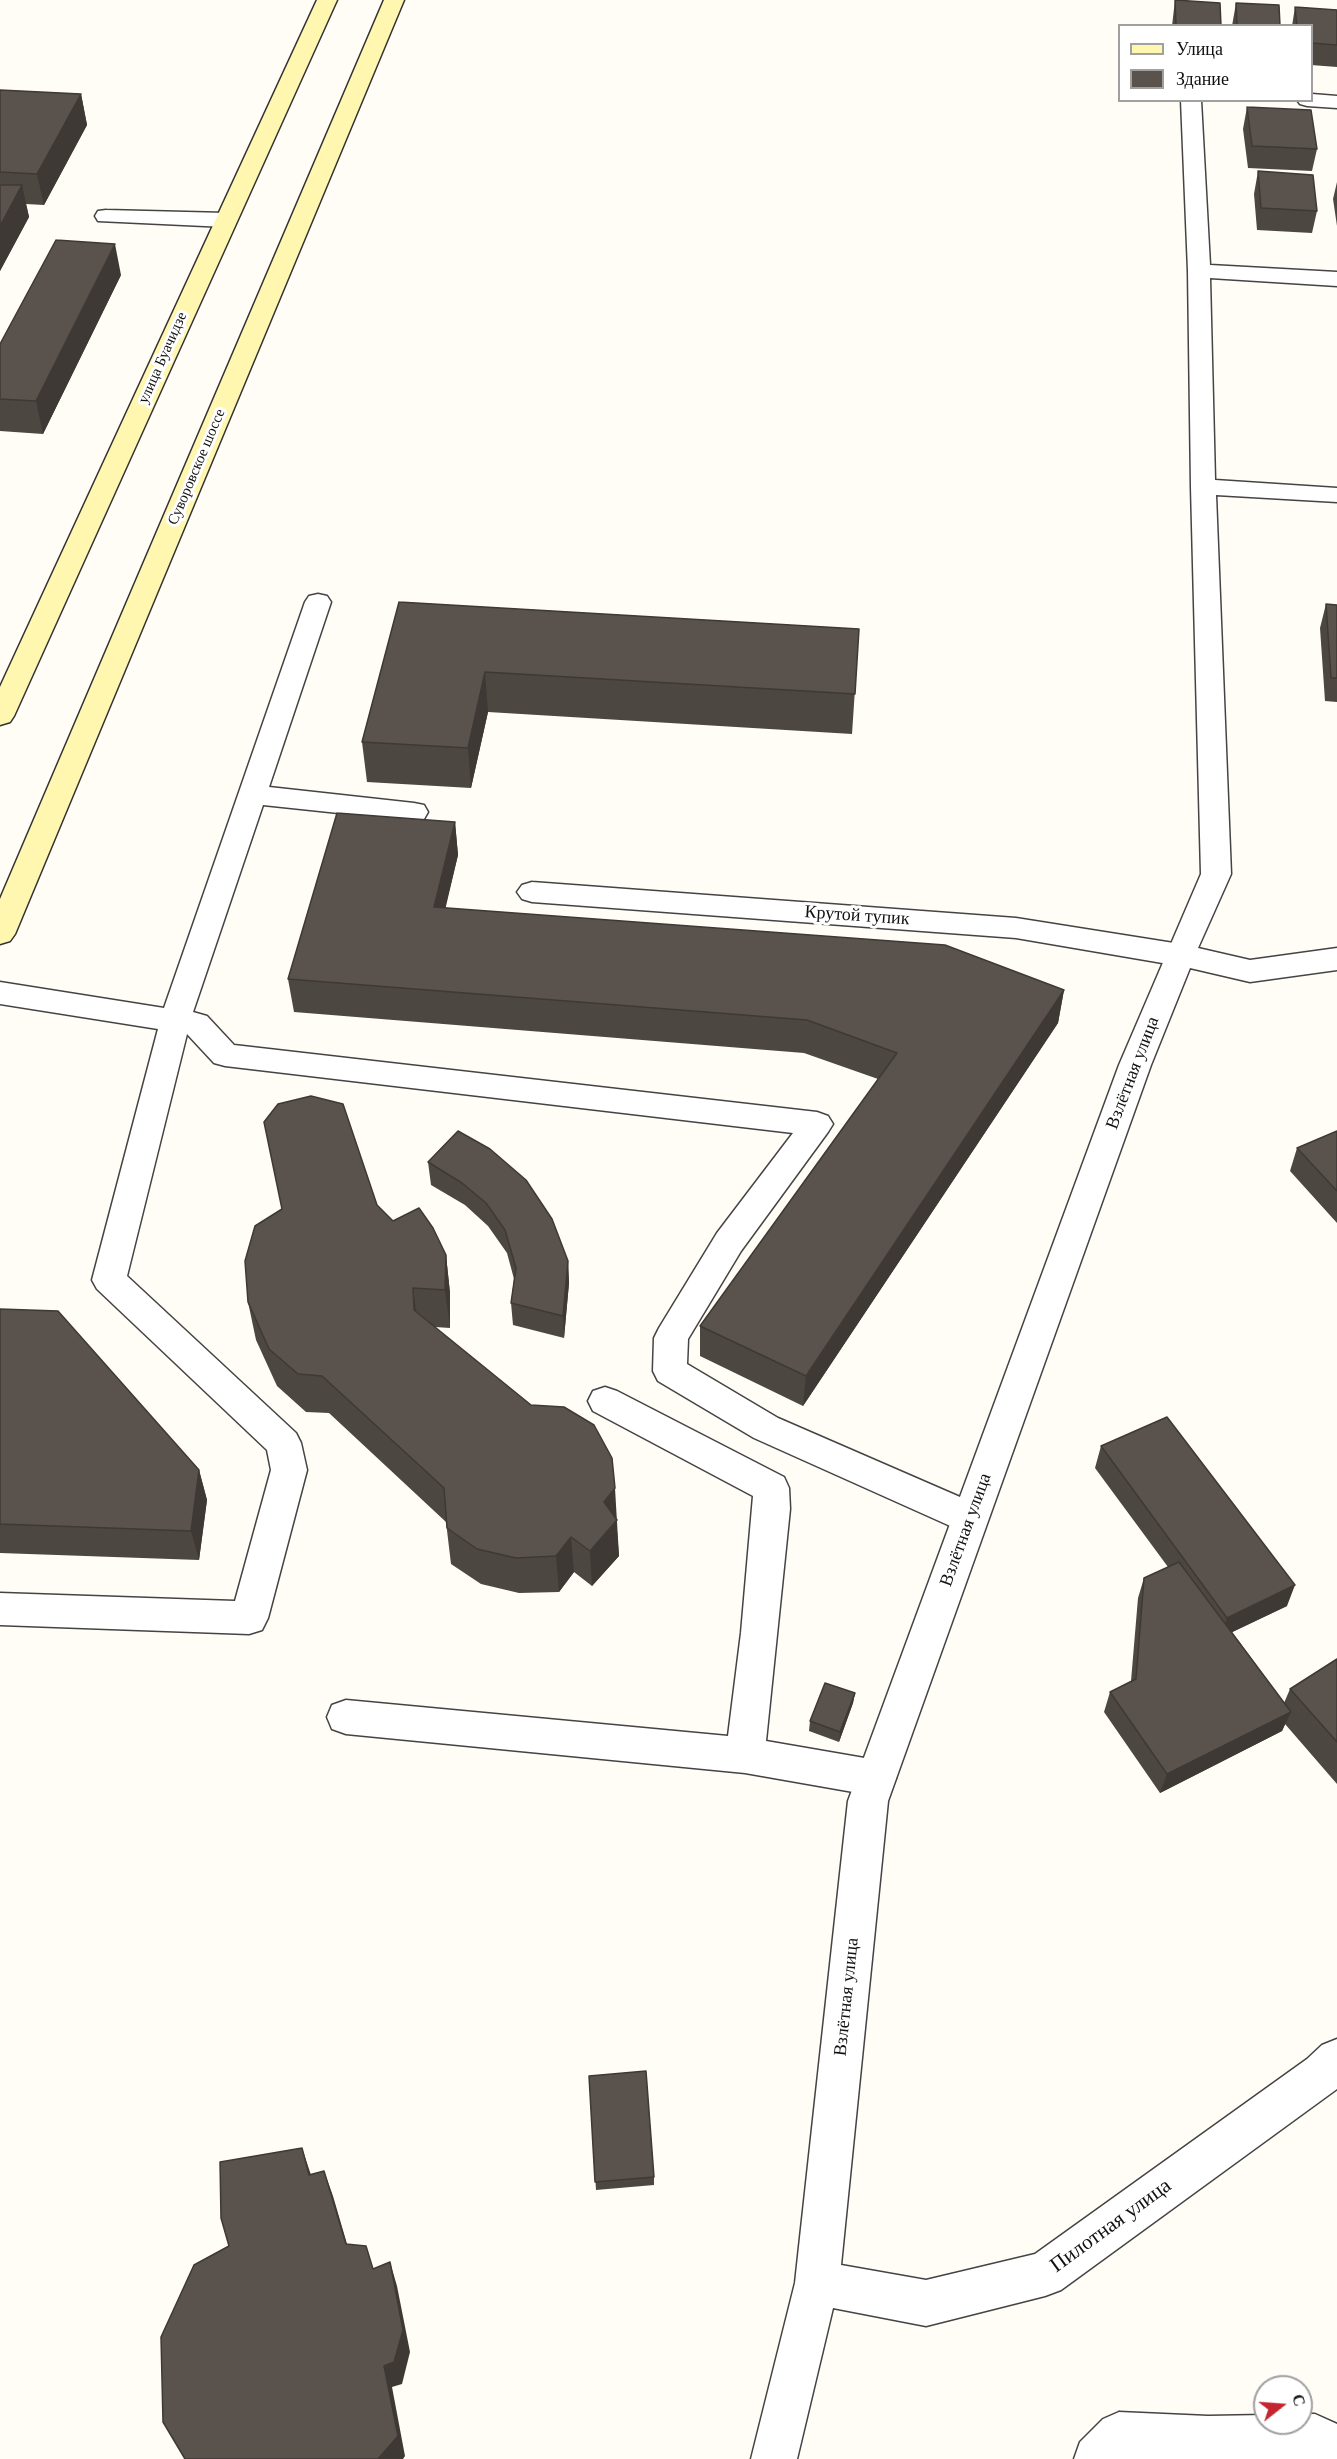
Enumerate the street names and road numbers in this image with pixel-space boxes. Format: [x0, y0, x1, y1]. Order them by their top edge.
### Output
street label: улица Буачидзе [135, 309, 191, 407]
street label: Суворовское шоссе [164, 406, 230, 528]
street label: Крутой тупик [804, 902, 910, 930]
street label: Взлётная улица [1102, 1014, 1164, 1132]
street label: Взлётная улица [936, 1470, 996, 1590]
street label: Взлётная улица [830, 1937, 864, 2057]
street label: Пилотная улица [1046, 2174, 1176, 2278]

